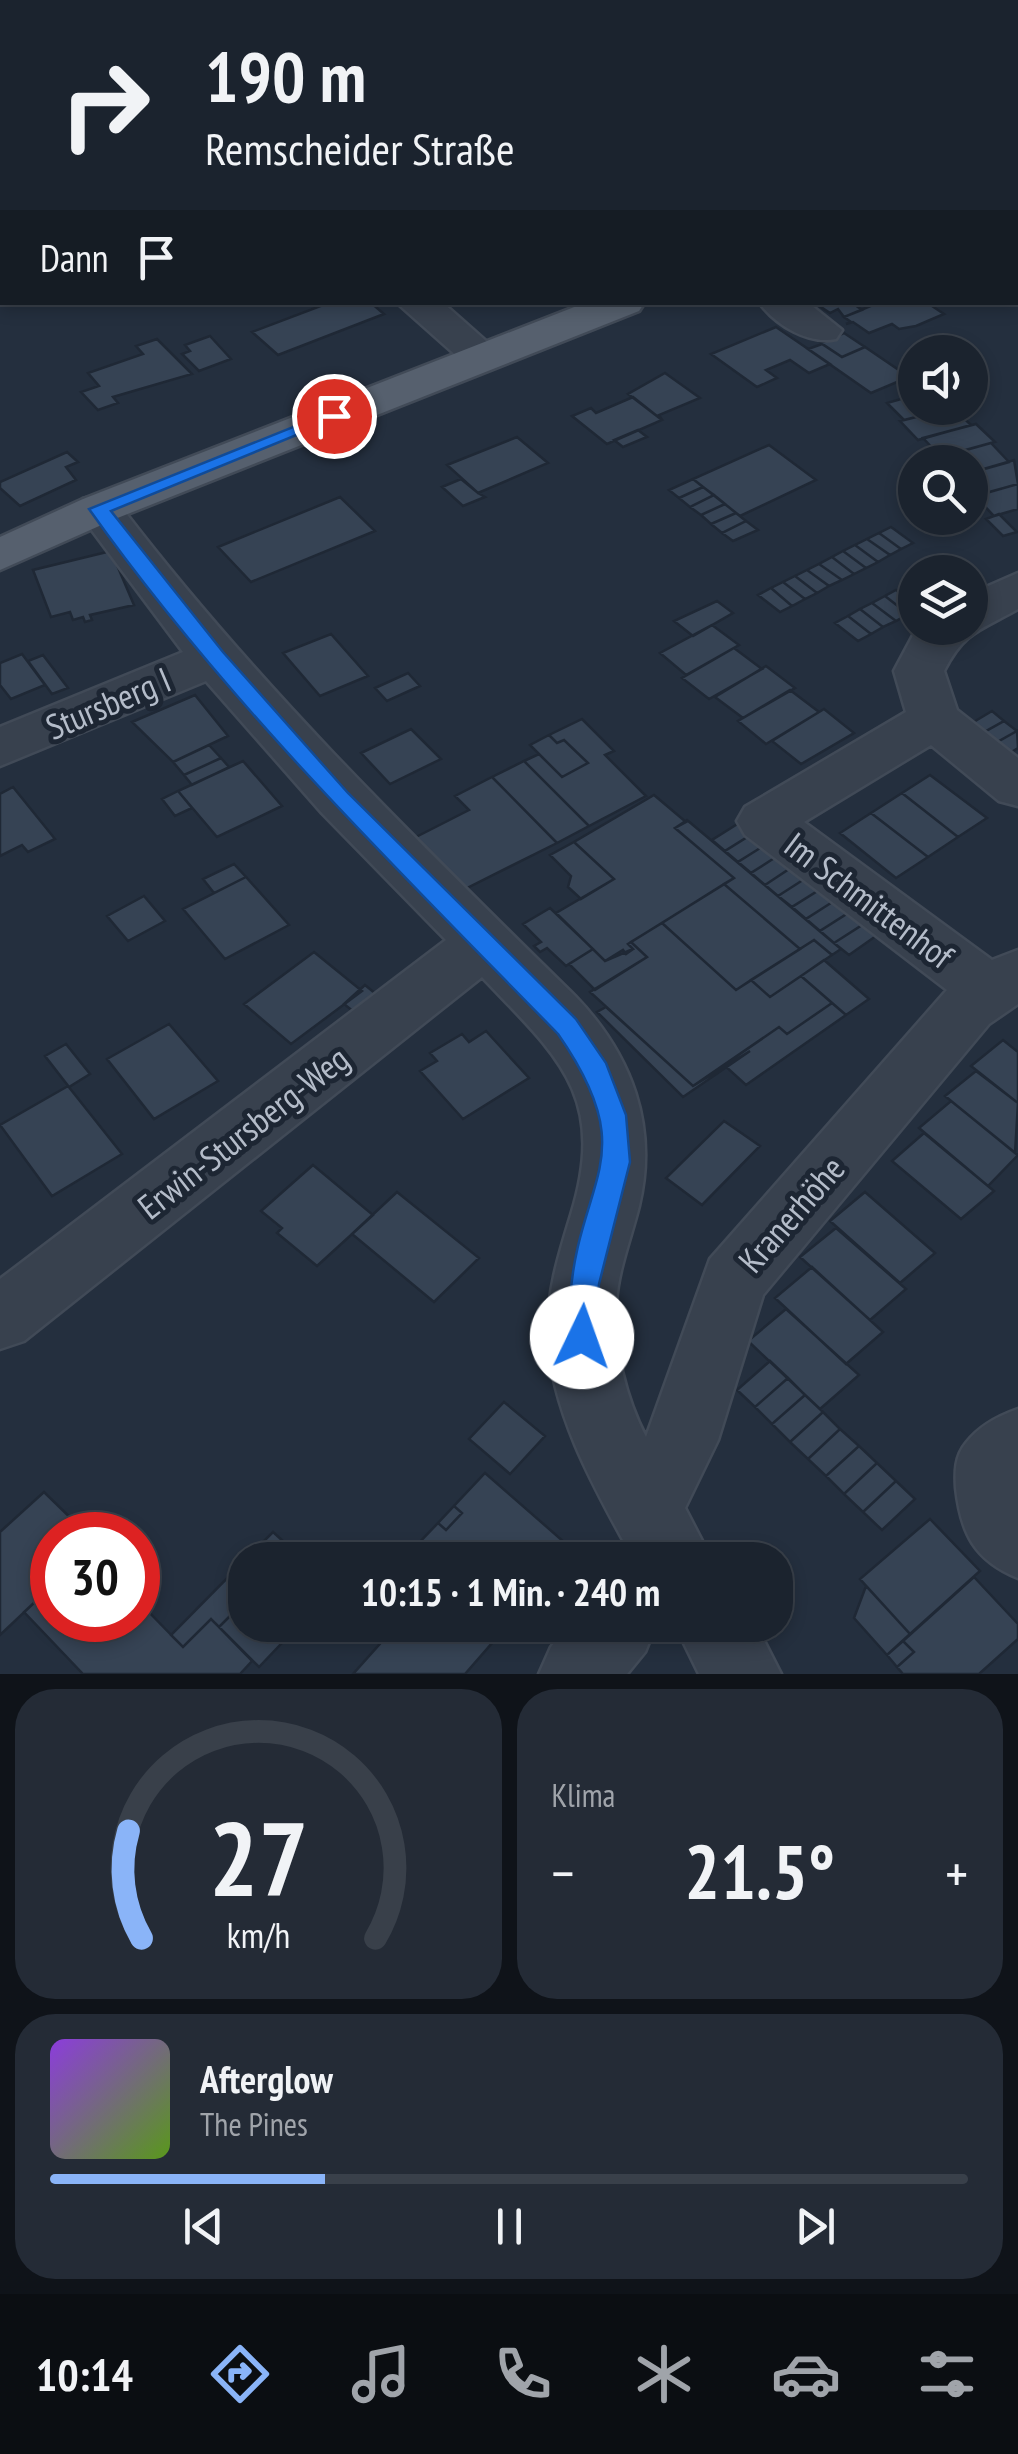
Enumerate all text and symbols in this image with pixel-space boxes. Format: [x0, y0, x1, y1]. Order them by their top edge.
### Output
text: 190 m [205, 31, 366, 121]
icon: right [40, 40, 170, 170]
text: Remscheider Straße [205, 119, 515, 177]
icon: arrive [129, 230, 184, 285]
text: Dann [40, 233, 109, 282]
map controls [898, 335, 988, 645]
button: sound [898, 335, 988, 425]
pin [292, 374, 377, 459]
icon: arrive [307, 389, 362, 444]
button: search [898, 445, 988, 535]
button: layers [898, 555, 988, 645]
street label: Stursberg I [39, 656, 177, 750]
street label: Im Schmittenhof [775, 822, 964, 980]
street label: Erwin-Stursberg-Weg [128, 1035, 358, 1229]
street label: Kranerhöhe [728, 1146, 854, 1282]
position arrow [530, 1285, 634, 1389]
speed limit sign: 30 [30, 1512, 160, 1642]
text: 10:15 · 1 Min. · 240 m [361, 1567, 660, 1616]
text: Klima [552, 1774, 615, 1816]
text: 27 [209, 1790, 308, 1925]
text: 21.5° [684, 1823, 835, 1920]
text: − [552, 1837, 574, 1908]
text: + [945, 1837, 968, 1908]
text: km/h [227, 1912, 290, 1958]
text: Afterglow [200, 2054, 333, 2103]
text: The Pines [200, 2103, 308, 2145]
icon: previous [176, 2199, 231, 2254]
icon: pause [482, 2199, 537, 2254]
icon: next [788, 2199, 843, 2254]
icon: directions [205, 2339, 275, 2409]
icon: music [346, 2339, 416, 2409]
icon: phone [488, 2339, 558, 2409]
icon: climate [629, 2339, 699, 2409]
icon: car [771, 2339, 841, 2409]
icon: filters [912, 2339, 982, 2409]
text: 10:14 [36, 2345, 133, 2403]

